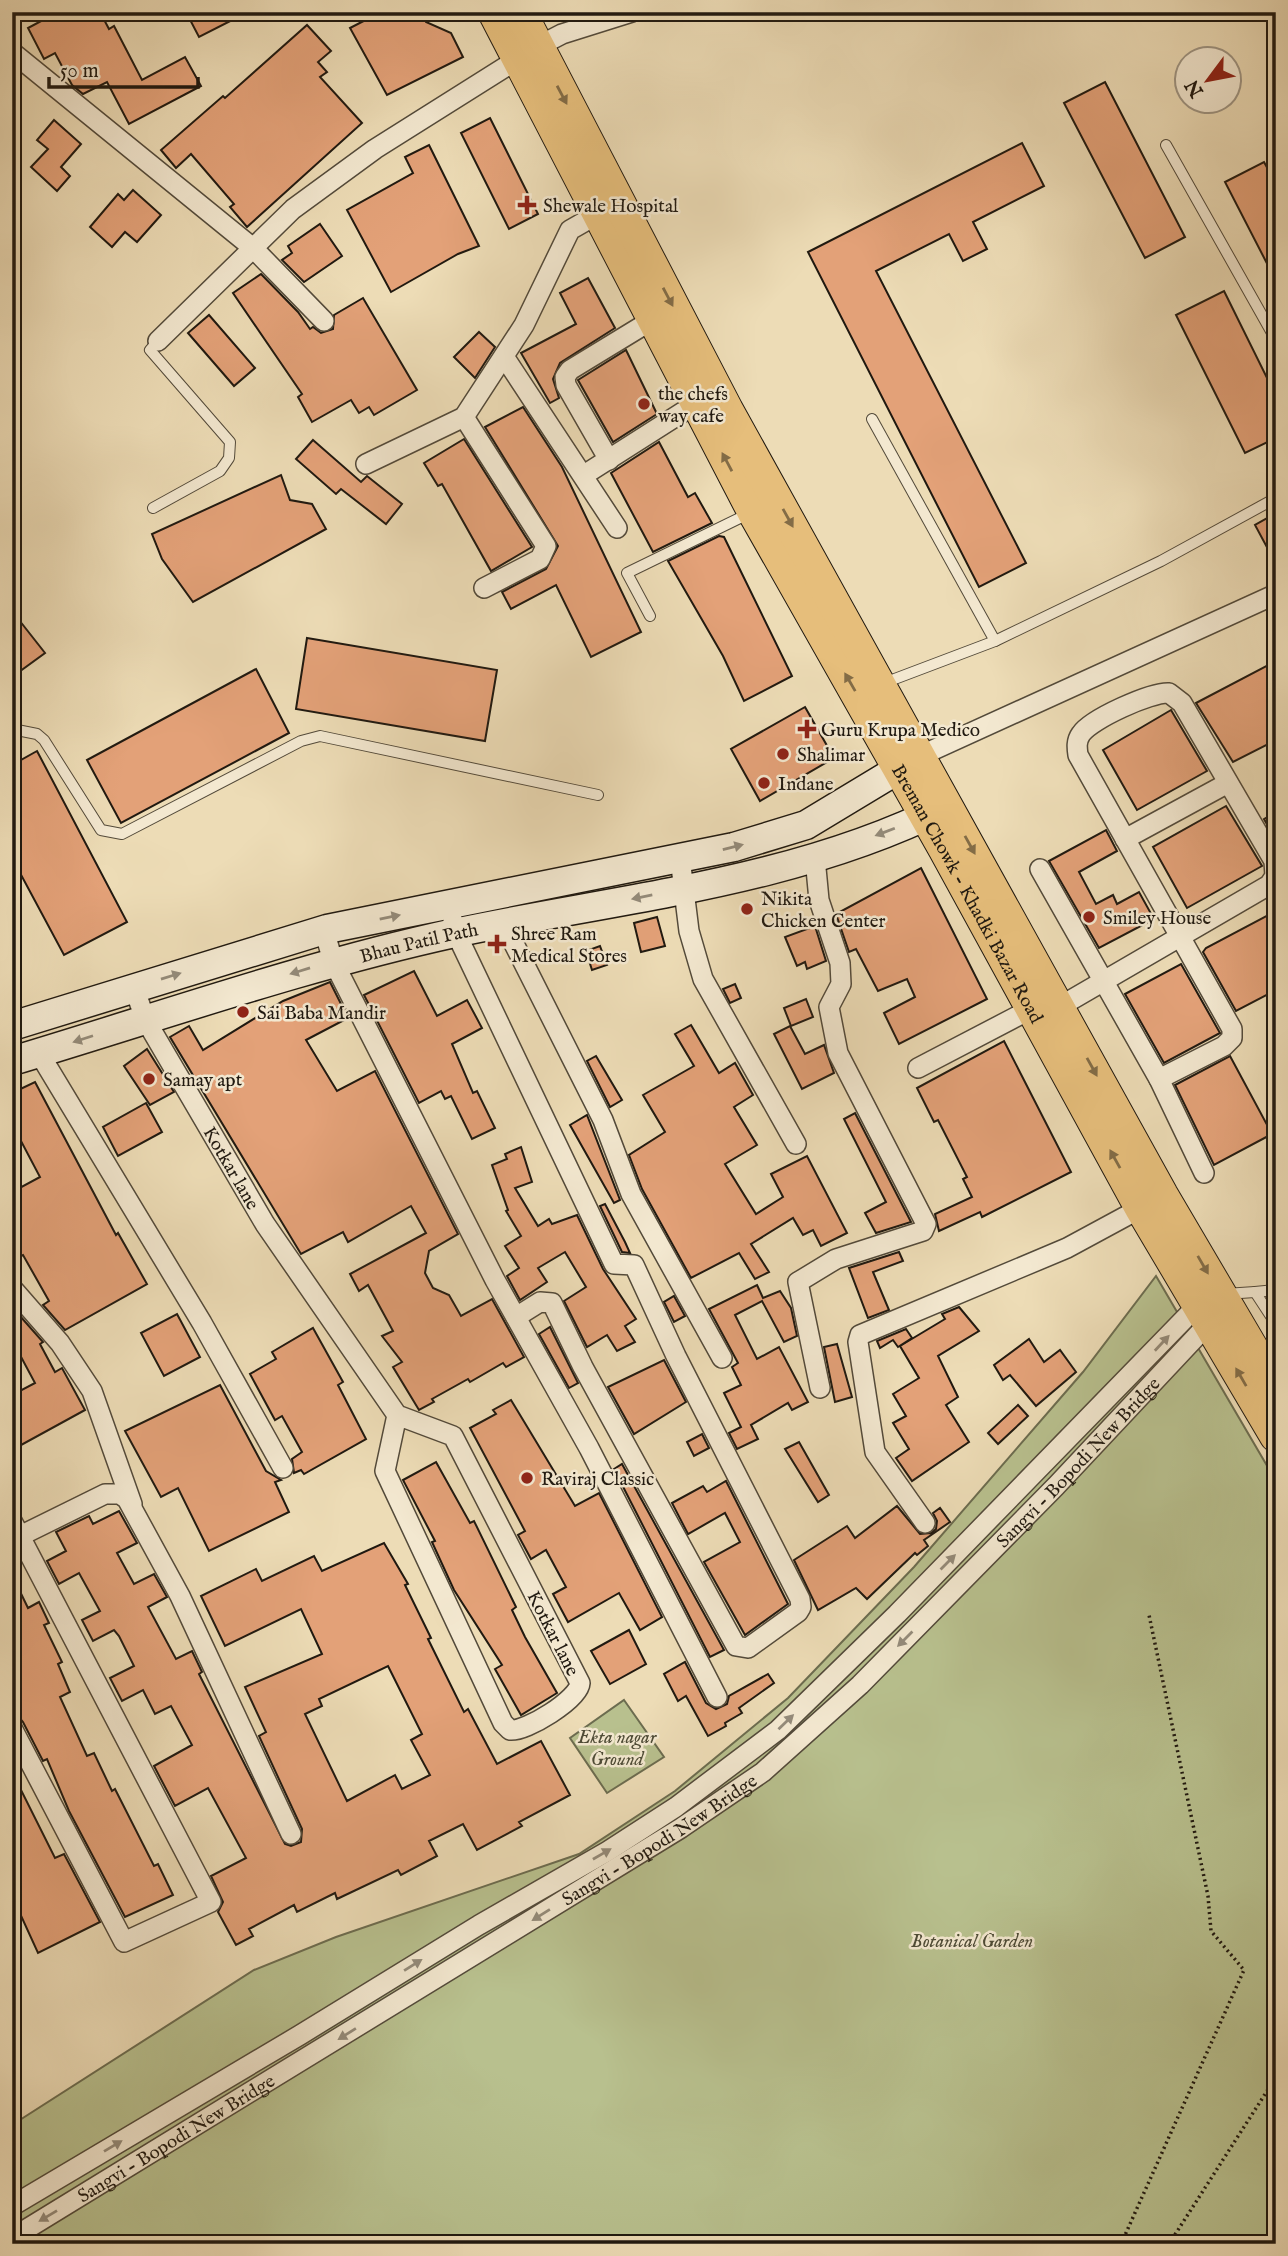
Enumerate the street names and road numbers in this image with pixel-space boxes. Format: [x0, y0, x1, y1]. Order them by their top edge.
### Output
street label: Breman Chowk - Khadki Bazar Road [885, 761, 1048, 1029]
street label: Bhau Patil Path [358, 918, 480, 969]
street label: Kotkar lane [197, 1123, 264, 1215]
street label: Sangvi - Bopodi New Bridge [992, 1372, 1166, 1554]
street label: Kotkar lane [521, 1587, 584, 1681]
street label: Sangvi - Bopodi New Bridge [558, 1769, 763, 1912]
street label: Sangvi - Bopodi New Bridge [74, 2070, 280, 2209]

